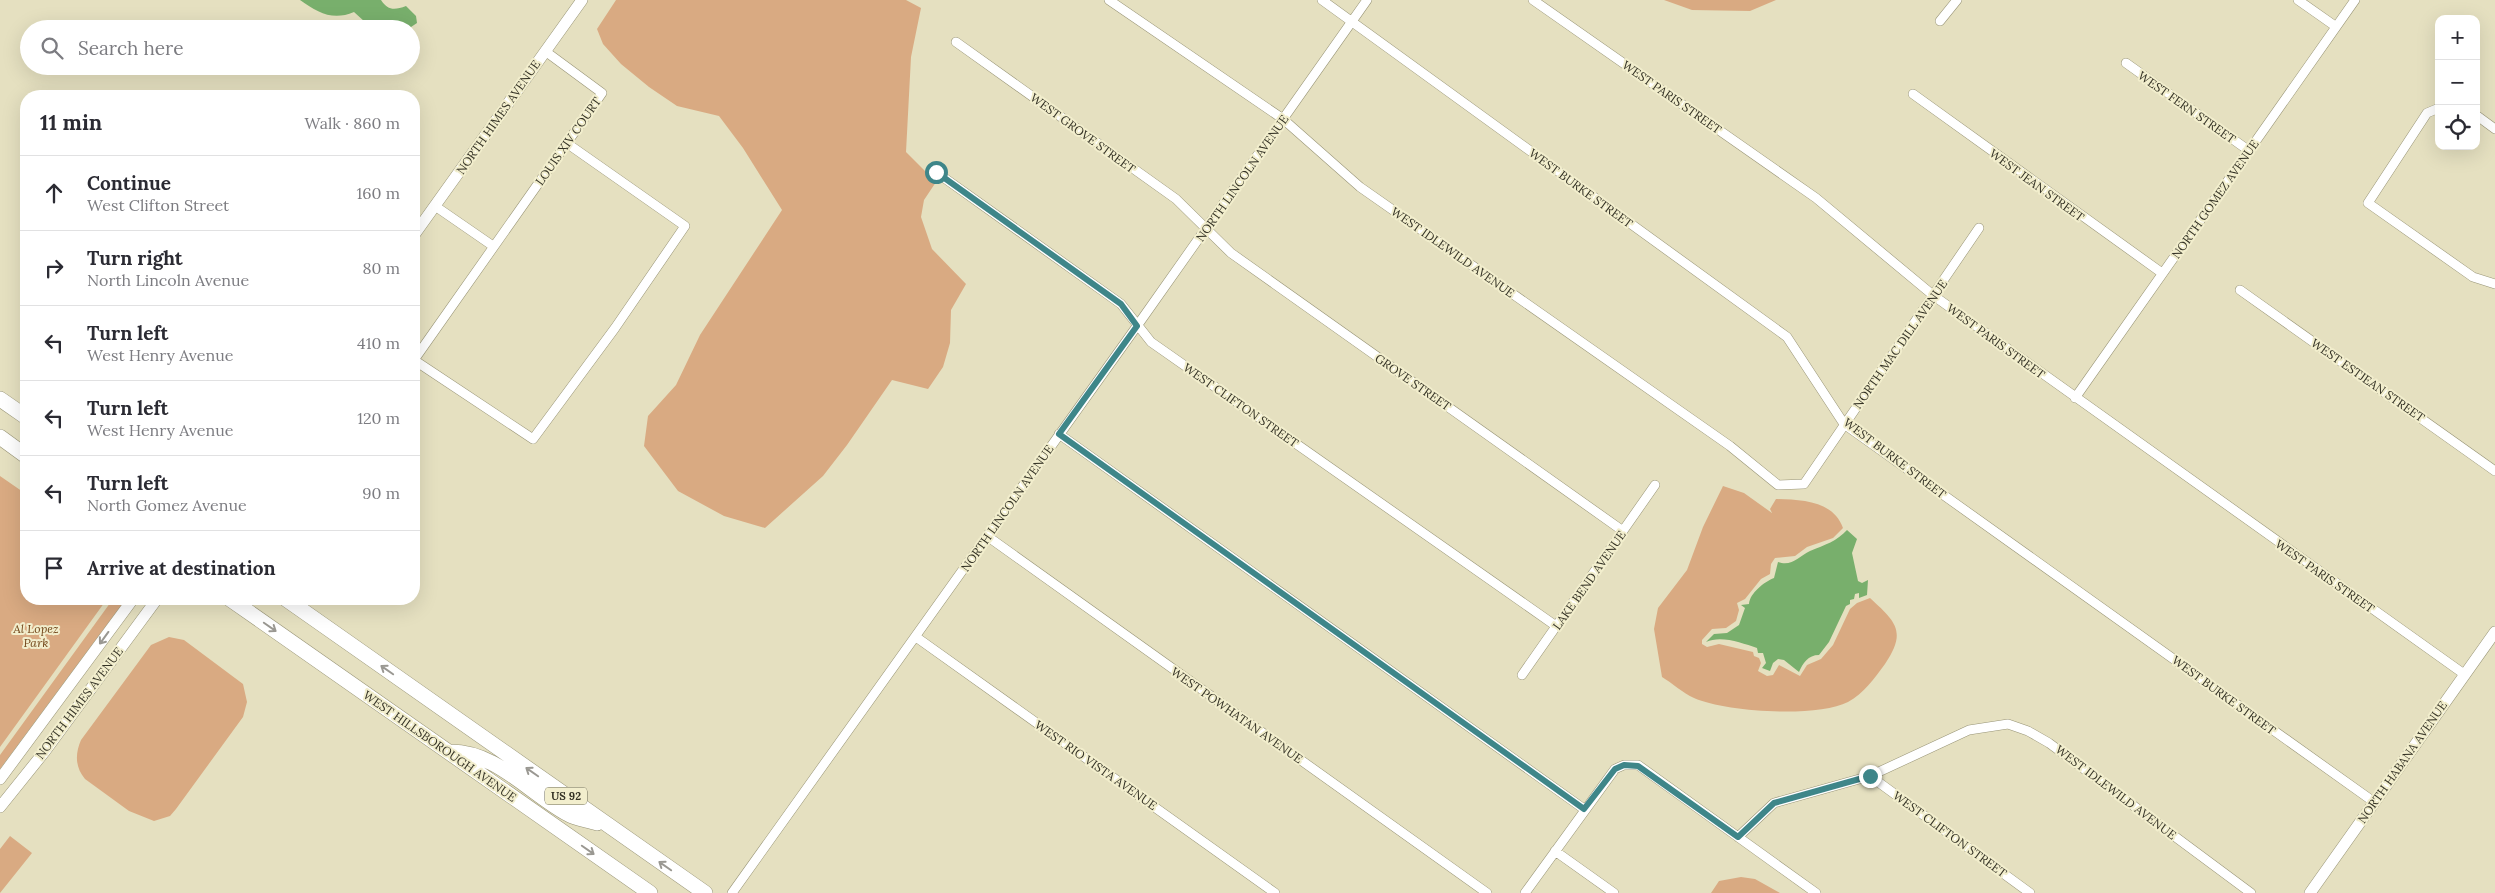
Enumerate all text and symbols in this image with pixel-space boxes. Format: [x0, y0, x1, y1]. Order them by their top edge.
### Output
map controls [2435, 15, 2480, 150]
button: + [2435, 15, 2480, 60]
search box [20, 20, 420, 75]
icon: search [38, 34, 66, 62]
text: Search here [78, 36, 184, 60]
street label: NORTH HIMES AVENUE [453, 57, 543, 177]
street label: WEST PARIS STREET [1620, 57, 1725, 137]
button: − [2435, 60, 2480, 105]
street label: WEST FERN STREET [2135, 68, 2239, 146]
street label: WEST GROVE STREET [1028, 90, 1139, 176]
street label: LOUIS XIV COURT [532, 94, 604, 188]
button: locate [2435, 105, 2480, 150]
text: 11 min [40, 109, 102, 136]
street label: NORTH LINCOLN AVENUE [1192, 112, 1292, 244]
text: Walk · 860 m [304, 113, 400, 133]
street label: NORTH GOMEZ AVENUE [2168, 137, 2262, 261]
street label: WEST BURKE STREET [1526, 145, 1636, 231]
street label: WEST JEAN STREET [1987, 146, 2088, 225]
route start [925, 161, 948, 184]
text: Continue [87, 171, 171, 195]
icon: ahead [40, 179, 68, 207]
text: 160 m [356, 183, 400, 203]
text: West Clifton Street [87, 195, 229, 215]
street label: WEST IDLEWILD AVENUE [1388, 204, 1518, 300]
text: Turn right [87, 246, 183, 270]
icon: right [40, 254, 68, 282]
text: 80 m [363, 258, 400, 278]
text: North Lincoln Avenue [87, 270, 249, 290]
street label: NORTH MAC DILL AVENUE [1850, 277, 1950, 411]
street label: WEST PARIS STREET [1944, 300, 2048, 382]
text: Turn left [87, 321, 168, 345]
icon: left [40, 329, 68, 357]
text: 410 m [357, 333, 400, 353]
street label: WEST ESTJEAN STREET [2308, 335, 2428, 425]
text: West Henry Avenue [87, 345, 233, 365]
street label: GROVE STREET [1372, 350, 1454, 414]
street label: WEST CLIFTON STREET [1181, 360, 1302, 451]
text: Turn left [87, 396, 168, 420]
icon: left [40, 404, 68, 432]
text: 120 m [357, 408, 400, 428]
street label: WEST BURKE STREET [1841, 415, 1949, 502]
text: West Henry Avenue [87, 420, 233, 440]
street label: NORTH LINCOLN AVENUE [957, 442, 1057, 574]
text: Turn left [87, 471, 168, 495]
icon: left [40, 479, 68, 507]
text: 90 m [362, 483, 400, 503]
text: North Gomez Avenue [87, 495, 247, 515]
street label: LAKE BEND AVENUE [1549, 528, 1629, 632]
street label: WEST PARIS STREET [2273, 536, 2378, 616]
icon: arrive [40, 554, 68, 582]
text: Arrive at destination [87, 556, 276, 580]
park label: Al Lopez Park [12, 621, 59, 650]
one-way arrow [262, 622, 276, 632]
one-way arrow [98, 631, 109, 644]
street label: NORTH HIMES AVENUE [32, 644, 126, 762]
street label: WEST BURKE STREET [2169, 652, 2279, 738]
street label: WEST POWHATAN AVENUE [1168, 664, 1306, 766]
one-way arrow [380, 665, 394, 675]
street label: WEST HILLSBOROUGH AVENUE [361, 687, 519, 805]
street label: NORTH HABANA AVENUE [2354, 698, 2450, 826]
street label: WEST RIO VISTA AVENUE [1032, 717, 1160, 813]
street label: WEST IDLEWILD AVENUE [2053, 742, 2179, 842]
route end [1859, 765, 1882, 788]
one-way arrow [525, 767, 539, 777]
road number: US 92 [545, 788, 587, 804]
street label: WEST CLIFTON STREET [1890, 788, 2010, 881]
one-way arrow [581, 845, 595, 855]
one-way arrow [658, 861, 672, 871]

